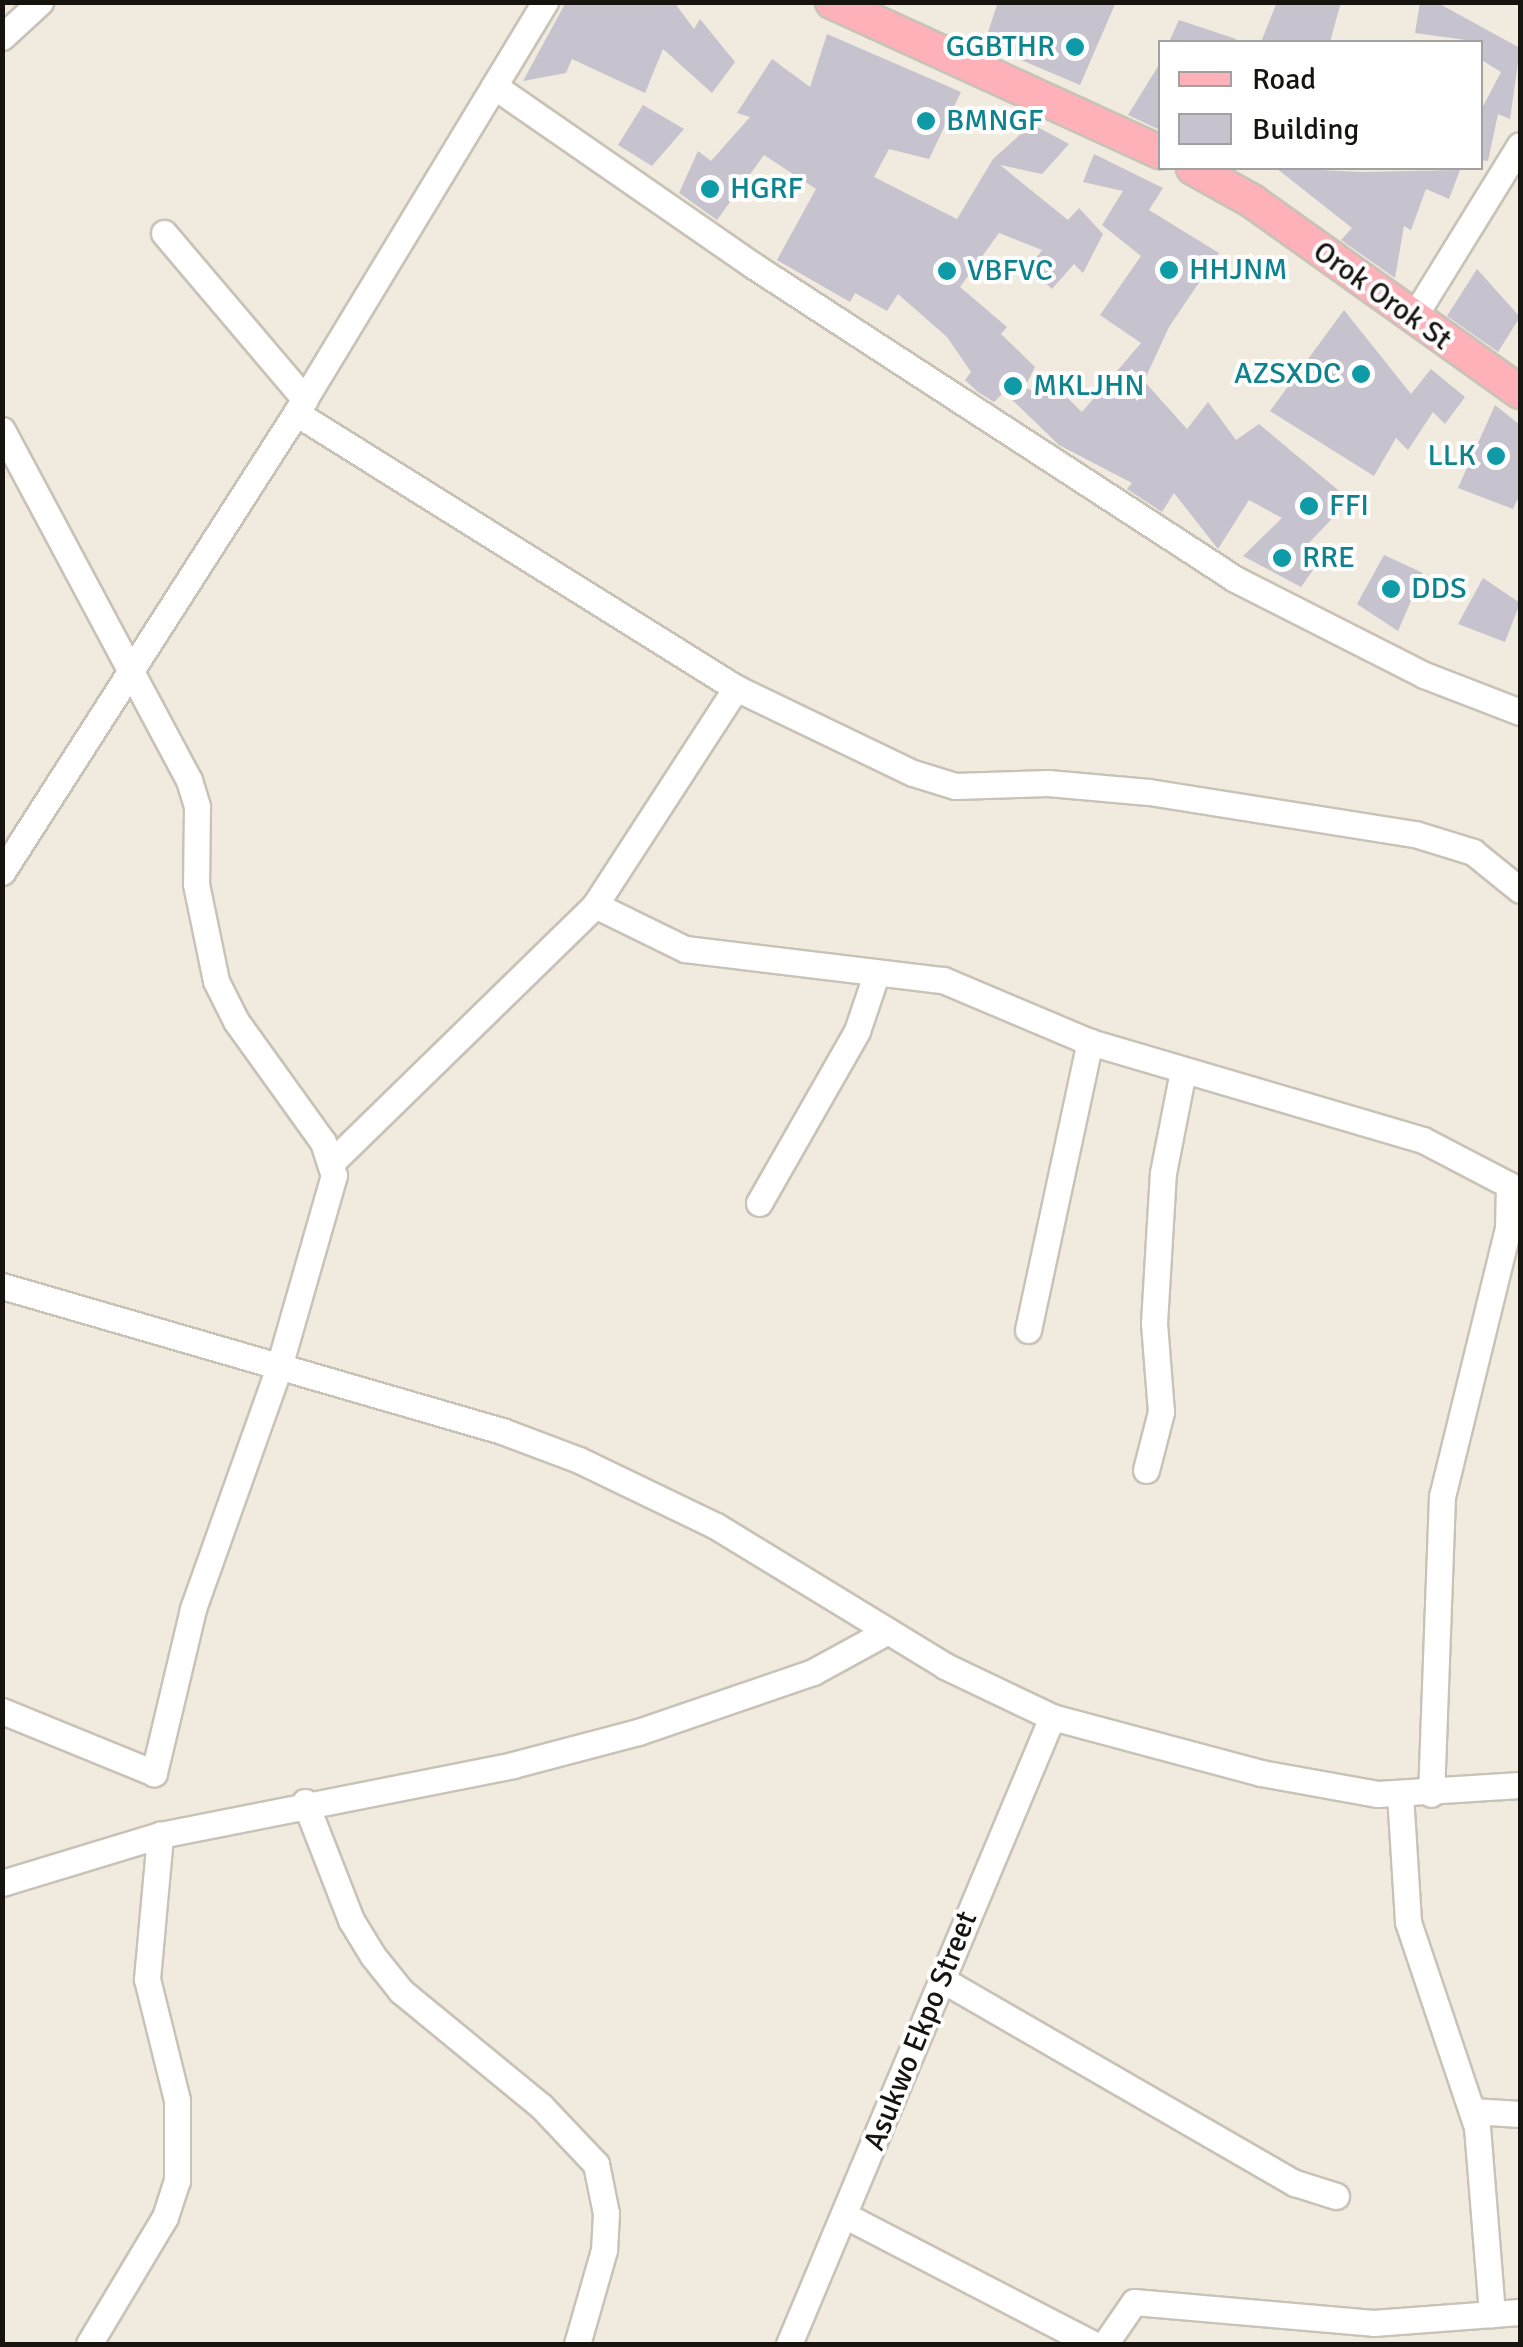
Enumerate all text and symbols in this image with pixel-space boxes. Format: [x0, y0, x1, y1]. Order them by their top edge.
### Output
place label: GGBTHR [946, 29, 1055, 65]
marker: GGBTHR [1064, 36, 1086, 58]
legend [1158, 40, 1483, 170]
text: Road [1252, 61, 1316, 98]
place label: BMNGF [946, 103, 1044, 139]
marker: BMNGF [915, 110, 937, 132]
text: Building [1252, 111, 1359, 148]
place label: HGRF [730, 171, 803, 207]
marker: HGRF [699, 178, 721, 200]
street label: Orok Orok St [1306, 234, 1458, 358]
place label: HHJNM [1189, 252, 1288, 288]
place label: VBFVC [967, 253, 1053, 289]
marker: HHJNM [1158, 259, 1180, 281]
marker: VBFVC [936, 260, 958, 282]
place label: AZSXDC [1234, 356, 1341, 392]
marker: AZSXDC [1350, 363, 1372, 385]
place label: MKLJHN [1033, 368, 1145, 404]
marker: MKLJHN [1002, 375, 1024, 397]
place label: LLK [1427, 438, 1476, 474]
marker: LLK [1485, 445, 1507, 467]
place label: FFI [1329, 488, 1369, 524]
marker: FFI [1298, 495, 1320, 517]
place label: RRE [1302, 540, 1355, 576]
marker: RRE [1271, 547, 1293, 569]
place label: DDS [1411, 571, 1467, 607]
marker: DDS [1380, 578, 1402, 600]
street label: Asukwo Ekpo Street [857, 1906, 985, 2156]

